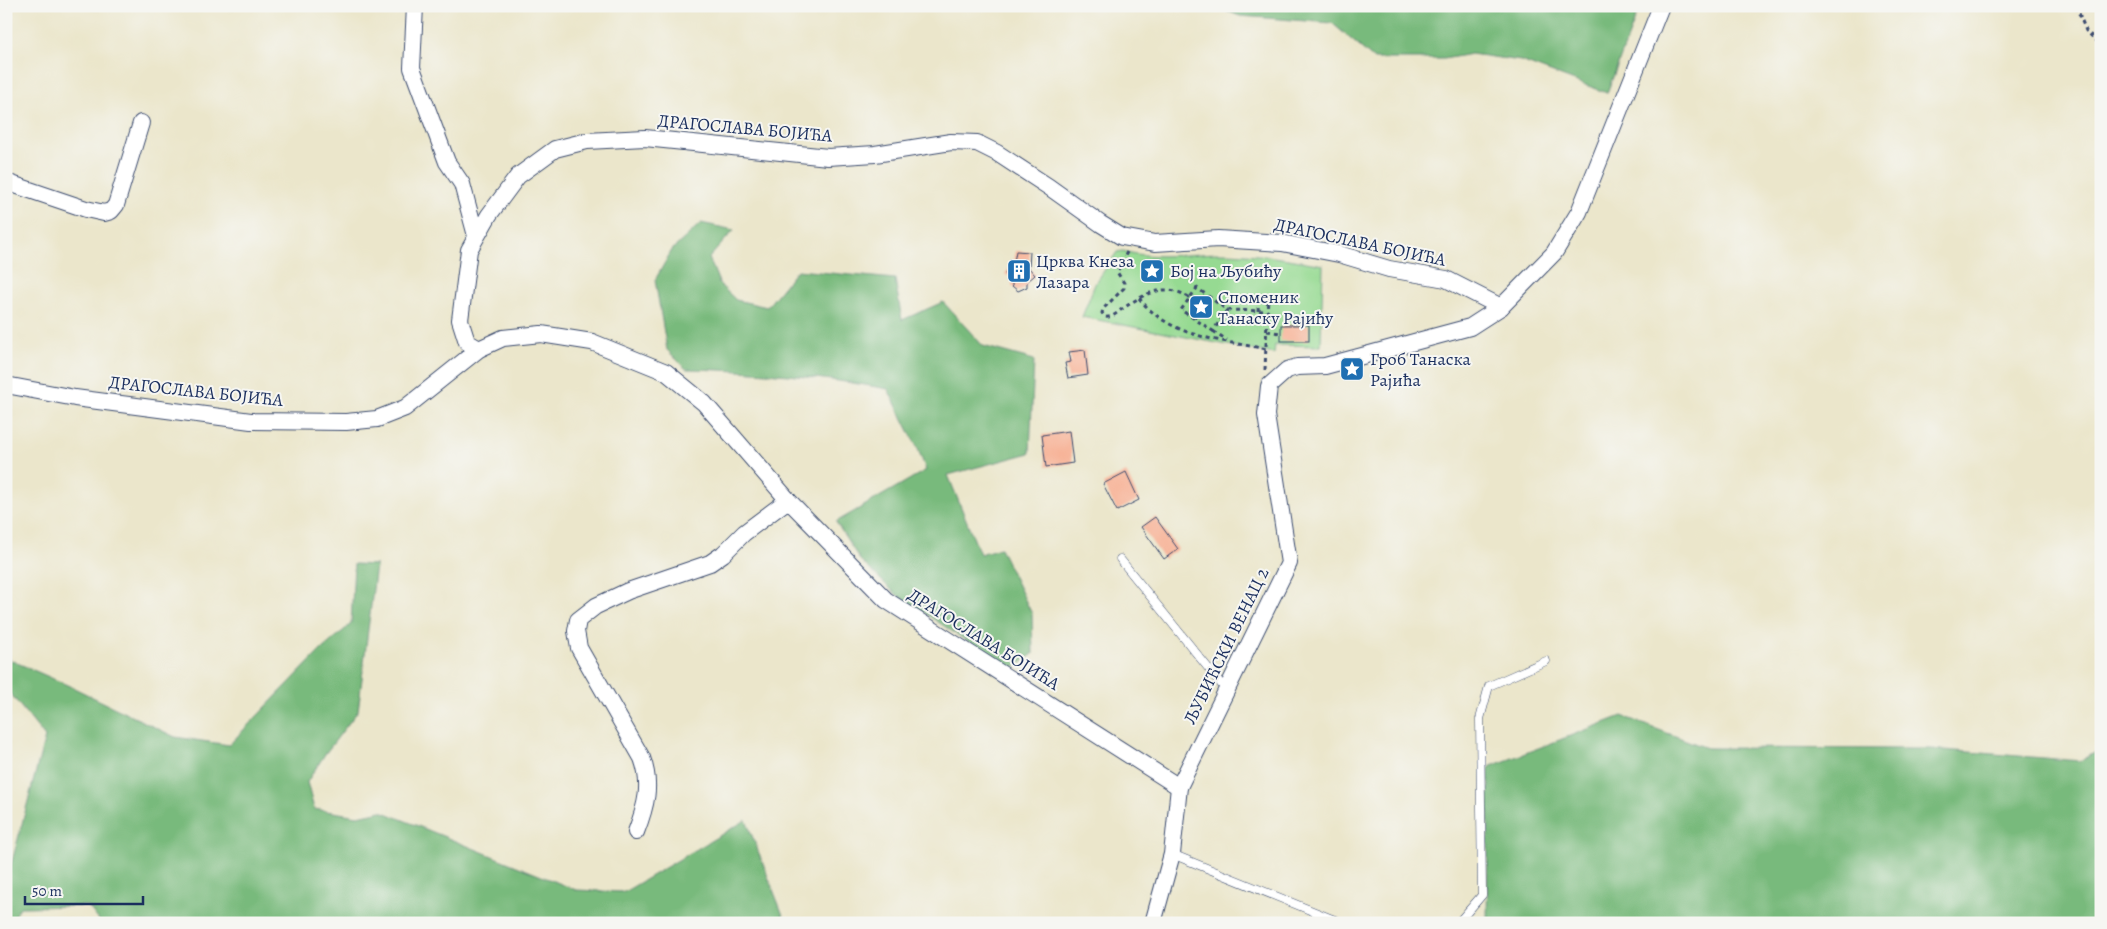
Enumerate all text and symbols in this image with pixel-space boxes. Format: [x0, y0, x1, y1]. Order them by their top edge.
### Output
street label: ДРАГОСЛАВА БОЈИЋА [657, 108, 834, 148]
street label: ДРАГОСЛАВА БОЈИЋА [1272, 212, 1449, 272]
place label: Црква Кнеза Лазара [1036, 249, 1135, 294]
building icon: Црква Кнеза Лазара [1006, 258, 1032, 284]
place icon: Бој на Љубићу [1139, 258, 1165, 284]
place label: Бој на Љубићу [1170, 259, 1282, 283]
place label: Споменик Танаску Рајићу [1218, 285, 1334, 330]
place icon: Споменик Танаску Рајићу [1188, 294, 1214, 320]
place label: Гроб Танаска Рајића [1370, 347, 1472, 392]
place icon: Гроб Танаска Рајића [1339, 356, 1365, 382]
street label: ДРАГОСЛАВА БОЈИЋА [108, 370, 285, 412]
street label: ЉУБИЋСКИ ВЕНАЦ 2 [1178, 563, 1275, 728]
street label: ДРАГОСЛАВА БОЈИЋА [903, 582, 1065, 696]
scale bar [25, 874, 142, 906]
text: 50 m [32, 881, 62, 901]

